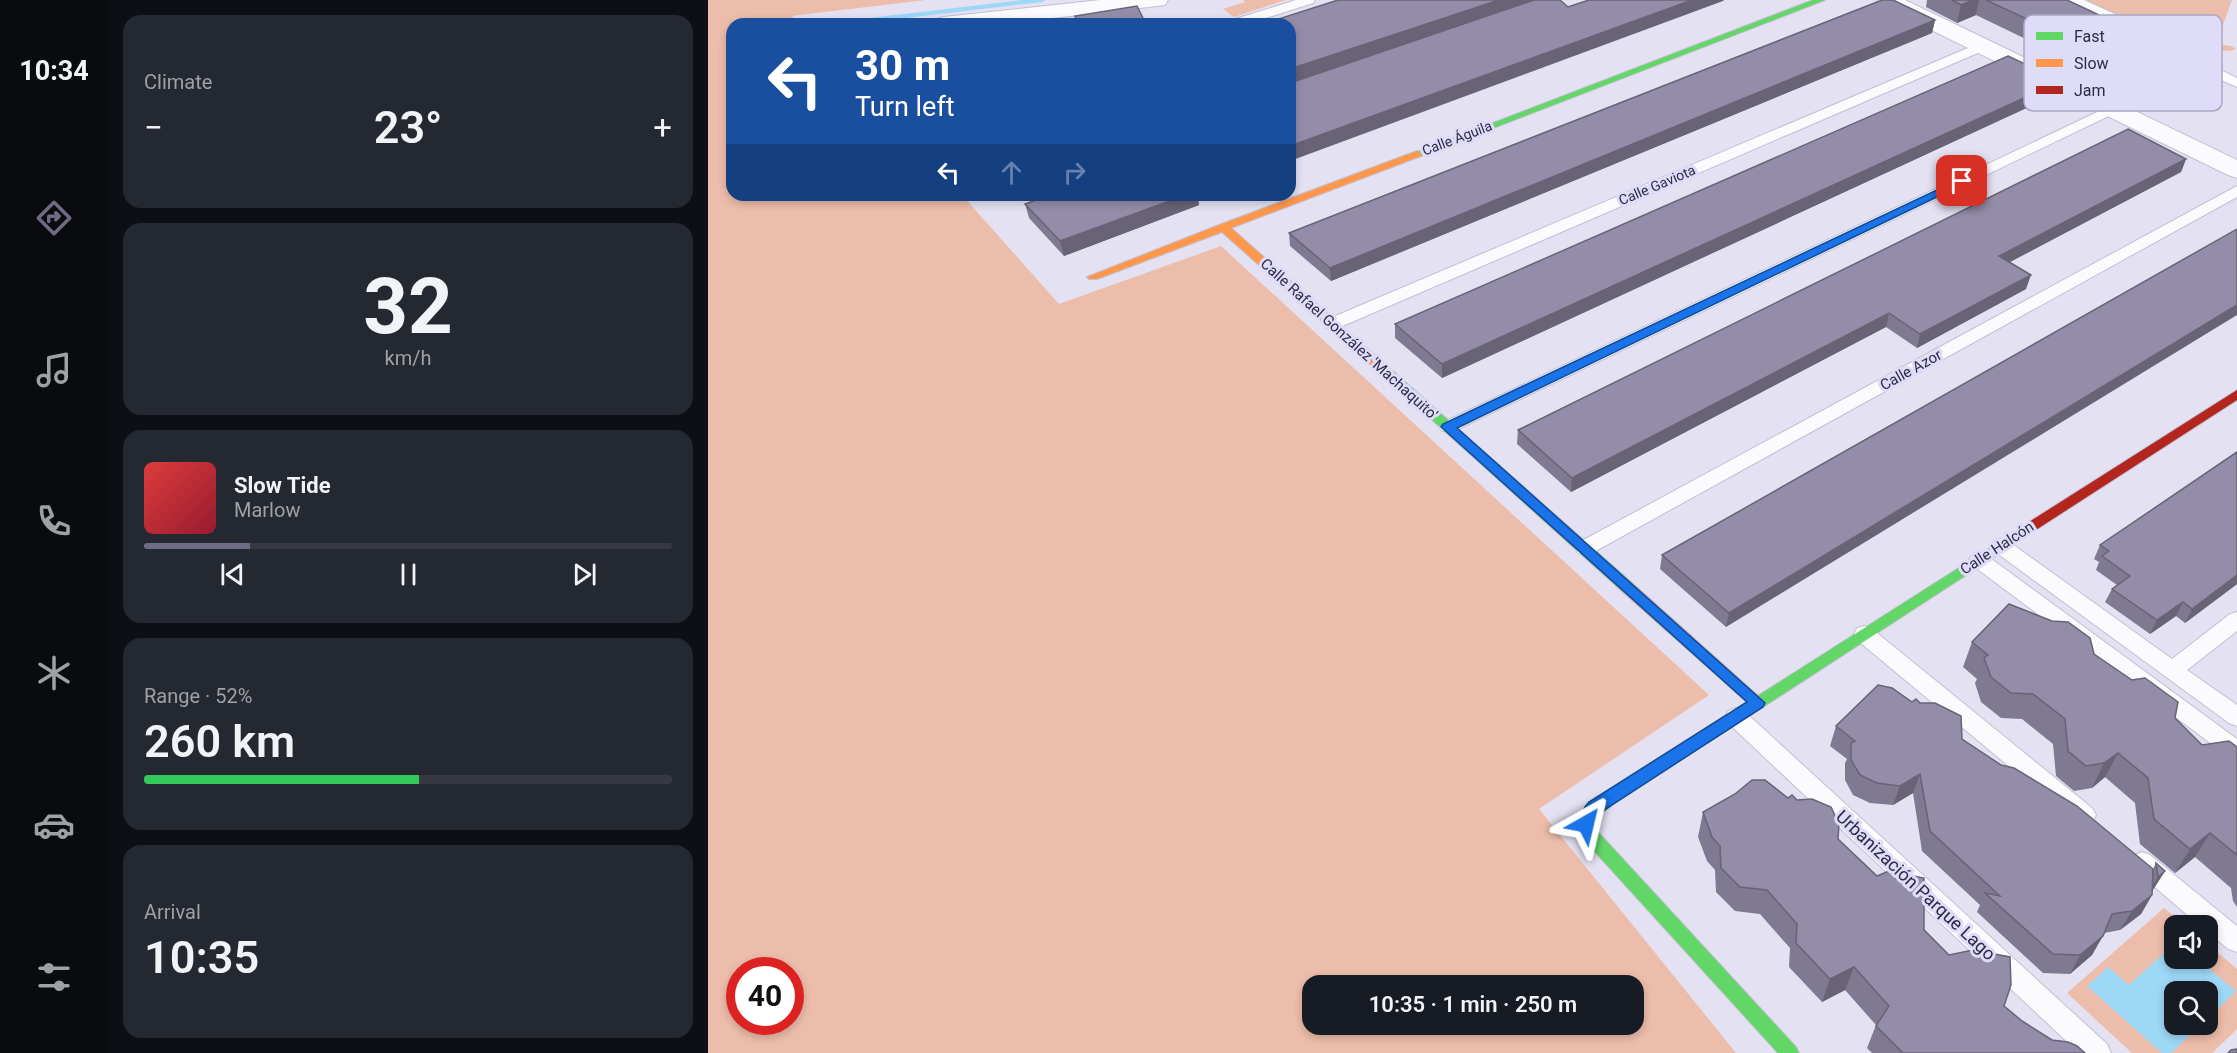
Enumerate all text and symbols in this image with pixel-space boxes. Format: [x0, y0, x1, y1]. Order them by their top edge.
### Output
legend [2024, 15, 2222, 111]
text: Fast [2074, 27, 2105, 46]
text: 30 m [855, 41, 950, 90]
icon: left [756, 42, 834, 120]
text: Slow [2074, 54, 2109, 73]
text: 10:34 [19, 55, 89, 87]
text: Climate [144, 70, 212, 94]
text: Jam [2074, 81, 2106, 100]
text: Turn left [855, 91, 955, 123]
text: 23° [374, 101, 442, 154]
text: − [144, 108, 163, 147]
text: + [653, 108, 672, 147]
street label: Calle Águila [1419, 116, 1494, 159]
pin [1936, 155, 1987, 206]
icon: left [932, 156, 965, 189]
icon: ahead [995, 156, 1028, 189]
icon: right [1058, 156, 1091, 189]
street label: Calle Gaviota [1616, 162, 1698, 208]
icon: arrive [1945, 164, 1978, 197]
icon: directions [33, 197, 75, 239]
street label: Calle Rafael González 'Machaquito' [1257, 255, 1441, 423]
text: 32 [363, 261, 453, 352]
text: km/h [385, 346, 431, 370]
street label: Calle Azor [1877, 346, 1945, 394]
icon: music [33, 349, 75, 391]
text: Slow Tide [234, 473, 331, 498]
text: Marlow [234, 498, 300, 522]
icon: phone [33, 500, 75, 542]
street label: Calle Halcón [1957, 518, 2037, 578]
icon: previous [216, 558, 249, 591]
icon: pause [392, 558, 425, 591]
icon: next [568, 558, 601, 591]
icon: climate [33, 652, 75, 694]
text: Range · 52% [144, 684, 252, 708]
text: 260 km [144, 715, 295, 768]
position arrow [1554, 792, 1618, 856]
icon: car [33, 804, 75, 846]
street label: Urbanización Parque Lago [1832, 806, 2000, 964]
text: Arrival [144, 900, 201, 924]
map controls [2164, 915, 2218, 1035]
button: sound [2164, 915, 2218, 969]
text: 10:35 [144, 931, 259, 984]
icon: filters [33, 956, 75, 998]
speed limit sign: 40 [726, 957, 804, 1035]
button: search [2164, 981, 2218, 1035]
text: 10:35 · 1 min · 250 m [1369, 992, 1577, 1017]

